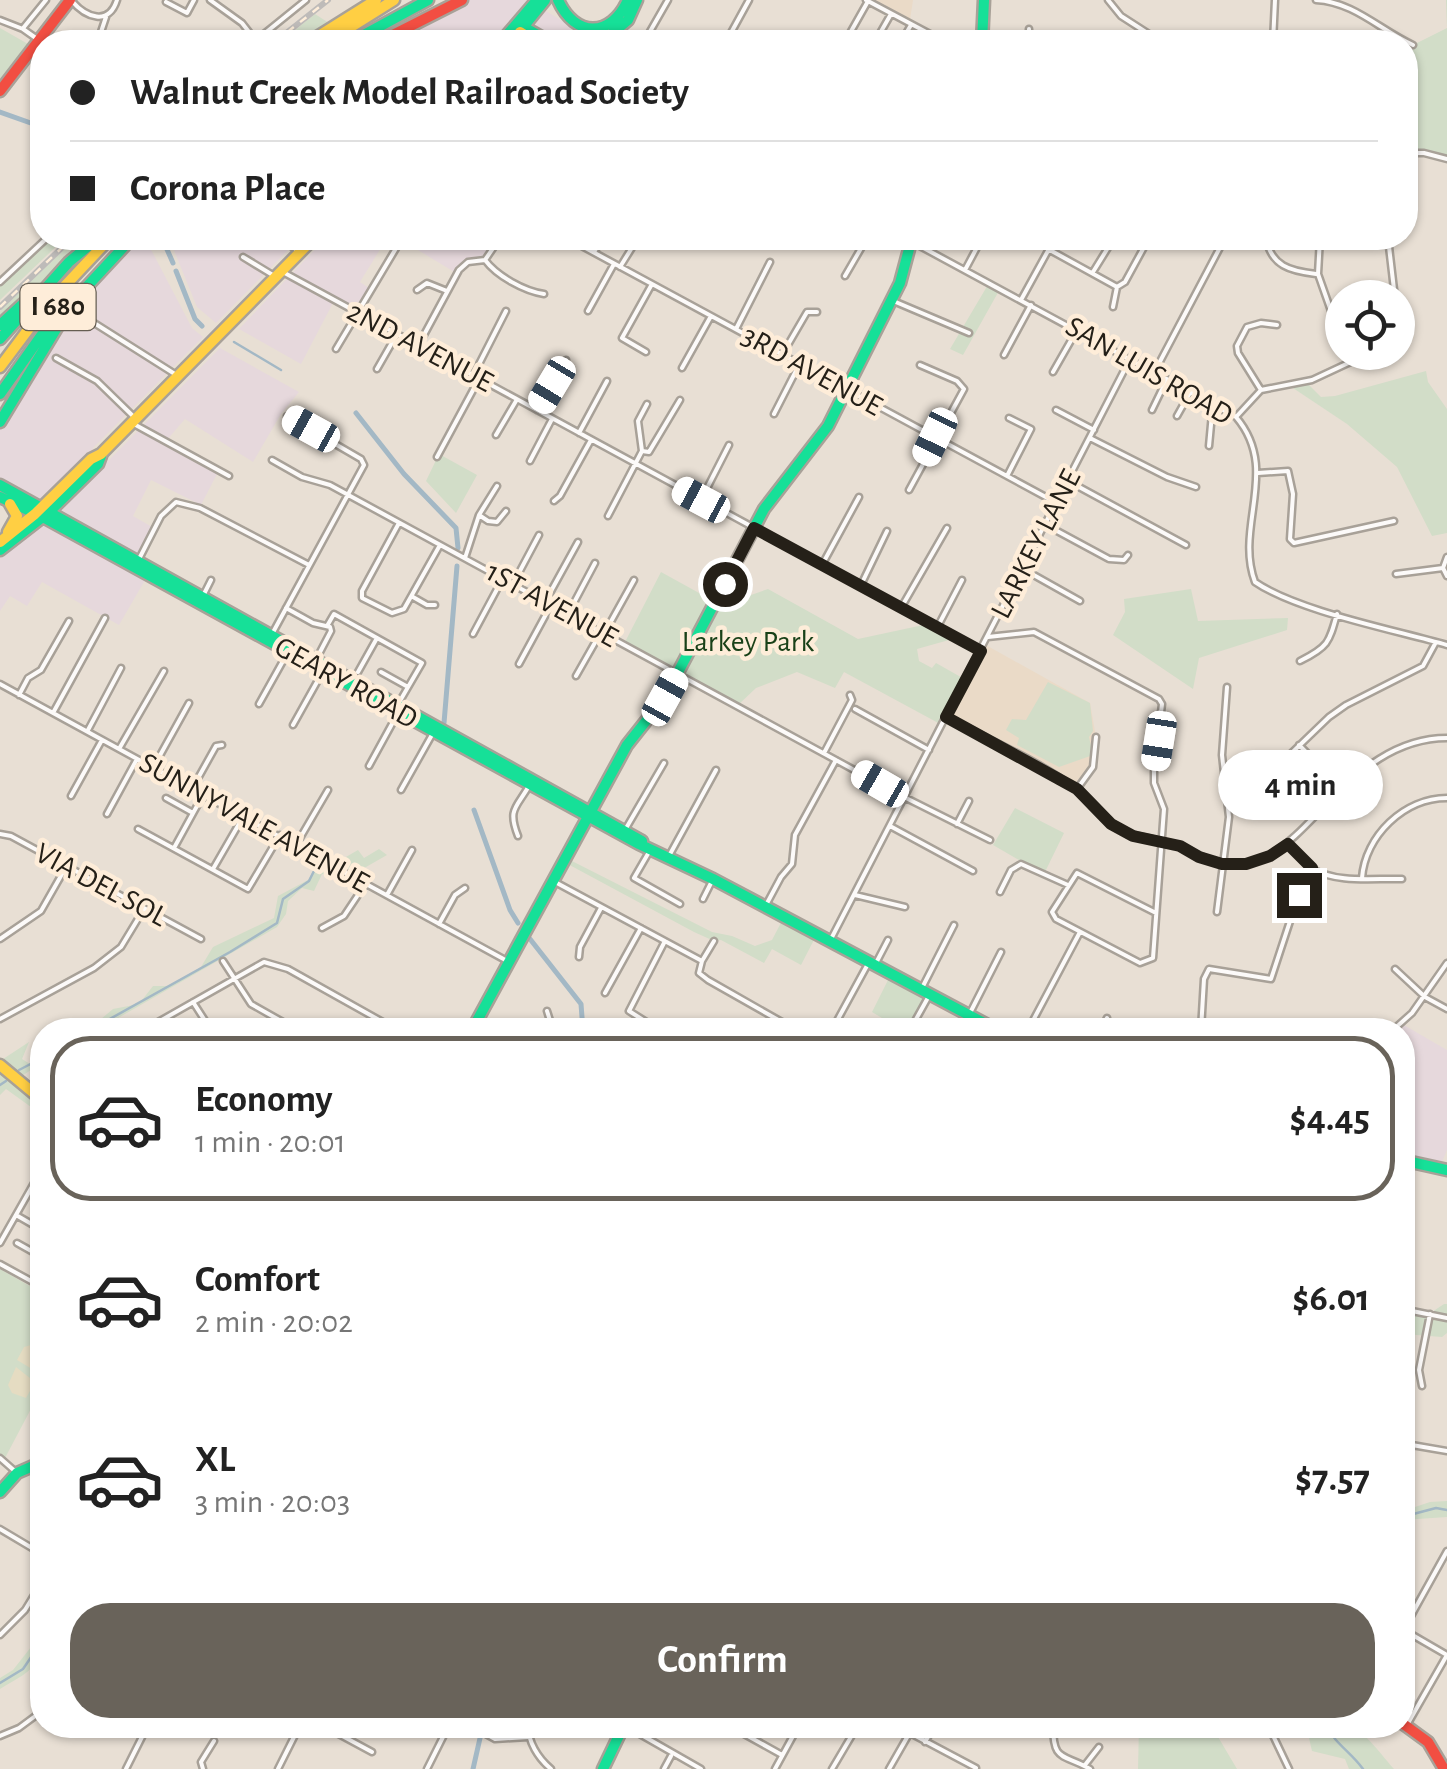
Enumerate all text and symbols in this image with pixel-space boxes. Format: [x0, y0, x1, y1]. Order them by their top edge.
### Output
text: Walnut Creek Model Railroad Society [130, 74, 689, 112]
text: Corona Place [130, 170, 325, 208]
map controls [1325, 280, 1415, 370]
button: locate [1325, 280, 1415, 370]
road number: I 680 [20, 284, 96, 330]
street label: 2ND AVENUE [342, 296, 498, 398]
street label: SAN LUIS ROAD [1060, 311, 1238, 431]
street label: 3RD AVENUE [737, 320, 887, 422]
car [524, 352, 580, 418]
car [277, 401, 345, 457]
car [908, 403, 962, 471]
street label: LARKEY LANE [986, 465, 1086, 623]
car [667, 473, 735, 527]
street label: 1ST AVENUE [481, 557, 623, 653]
route start [703, 562, 748, 607]
park label: Larkey Park [682, 627, 814, 657]
street label: GEARY ROAD [270, 632, 422, 734]
car [637, 663, 693, 731]
car [1139, 709, 1179, 773]
street label: SUNNYVALE AVENUE [134, 748, 374, 898]
callout: 4 min [1216, 750, 1382, 820]
car [847, 756, 913, 812]
text: 4 min [1264, 769, 1337, 801]
street label: VIA DEL SOL [30, 838, 172, 932]
route end [1277, 873, 1322, 918]
icon: car [75, 1074, 165, 1164]
text: Economy [195, 1081, 333, 1119]
text: $4.45 [1290, 1100, 1370, 1138]
text: 1 min · 20:01 [195, 1126, 346, 1158]
icon: car [75, 1254, 165, 1344]
text: Comfort [195, 1261, 320, 1299]
text: $6.01 [1292, 1280, 1370, 1318]
text: 2 min · 20:02 [195, 1306, 353, 1338]
icon: car [75, 1434, 165, 1524]
text: XL [195, 1441, 235, 1479]
text: $7.57 [1295, 1460, 1370, 1498]
text: 3 min · 20:03 [195, 1486, 350, 1518]
button: Confirm [70, 1603, 1375, 1718]

